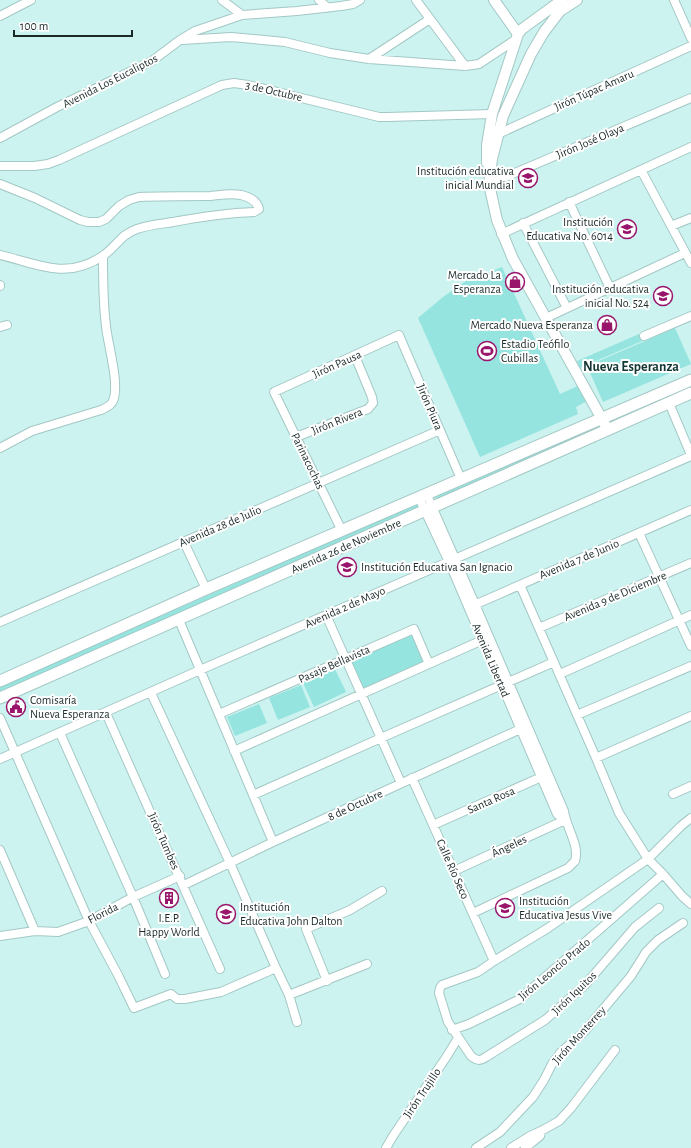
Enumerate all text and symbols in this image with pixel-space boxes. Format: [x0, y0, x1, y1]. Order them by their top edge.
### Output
scale bar [14, 12, 132, 38]
text: 100 m [20, 20, 48, 32]
street label: Avenida Los Eucaliptos [61, 52, 159, 110]
street label: Jirón Túpac Amaru [552, 67, 636, 113]
street label: 3 de Octubre [244, 79, 304, 103]
street label: Jirón José Olaya [554, 121, 626, 162]
place label: Institución educativa inicial Mundial [417, 165, 514, 191]
school or university icon: Institución educativa inicial Mundial [517, 167, 539, 189]
place label: Institución Educativa No. 6014 [526, 216, 613, 242]
school or university icon: Institución Educativa No. 6014 [616, 218, 638, 240]
place label: Mercado La Esperanza [448, 269, 501, 295]
shop icon: Mercado La Esperanza [504, 271, 526, 293]
place label: Institución educativa inicial No. 524 [552, 283, 649, 309]
school or university icon: Institución educativa inicial No. 524 [652, 285, 674, 307]
shop icon: Mercado Nueva Esperanza [596, 314, 618, 336]
place label: Mercado Nueva Esperanza [470, 319, 593, 331]
place label: Estadio Teófilo Cubillas [501, 338, 569, 364]
sports icon: Estadio Teófilo Cubillas [476, 340, 498, 362]
street label: Jirón Pausa [311, 348, 364, 380]
district label: Nueva Esperanza [583, 360, 679, 374]
street label: Jirón Piura [415, 382, 445, 432]
street label: Jirón Rivera [310, 405, 365, 437]
street label: Parinacochas [289, 431, 327, 491]
street label: Avenida 28 de Julio [177, 503, 263, 549]
street label: Avenida 26 de Noviembre [289, 516, 403, 576]
street label: Avenida 7 de Junio [537, 537, 621, 581]
school or university icon: Institución Educativa San Ignacio [336, 556, 358, 578]
place label: Institución Educativa San Ignacio [361, 561, 513, 573]
street label: Avenida 9 de Diciembre [562, 569, 668, 623]
street label: Avenida 2 de Mayo [303, 584, 388, 631]
street label: Avenida Libertad [470, 621, 512, 699]
street label: Pasaje Bellavista [296, 643, 372, 686]
place label: Comisaría Nueva Esperanza [30, 694, 110, 720]
public building icon: Comisaría Nueva Esperanza [5, 696, 27, 718]
street label: Santa Rosa [465, 784, 517, 816]
street label: 8 de Octubre [326, 787, 384, 823]
street label: Jirón Tumbes [146, 811, 182, 871]
street label: Ángeles [489, 832, 528, 859]
street label: Calle Río Seco [434, 837, 472, 901]
building icon: I.E.P. Happy World [158, 887, 180, 909]
place label: Institución Educativa Jesus Vive [519, 895, 612, 921]
school or university icon: Institución Educativa Jesus Vive [494, 897, 516, 919]
street label: Florida [86, 900, 121, 926]
place label: Institución Educativa John Dalton [240, 901, 343, 927]
school or university icon: Institución Educativa John Dalton [215, 903, 237, 925]
place label: I.E.P. Happy World [138, 912, 200, 939]
street label: Jirón Leoncio Prado [516, 936, 592, 1002]
street label: Jirón Iquitos [549, 969, 599, 1017]
street label: Jirón Monterrey [550, 1004, 609, 1067]
street label: Jirón Trujillo [401, 1066, 444, 1121]

